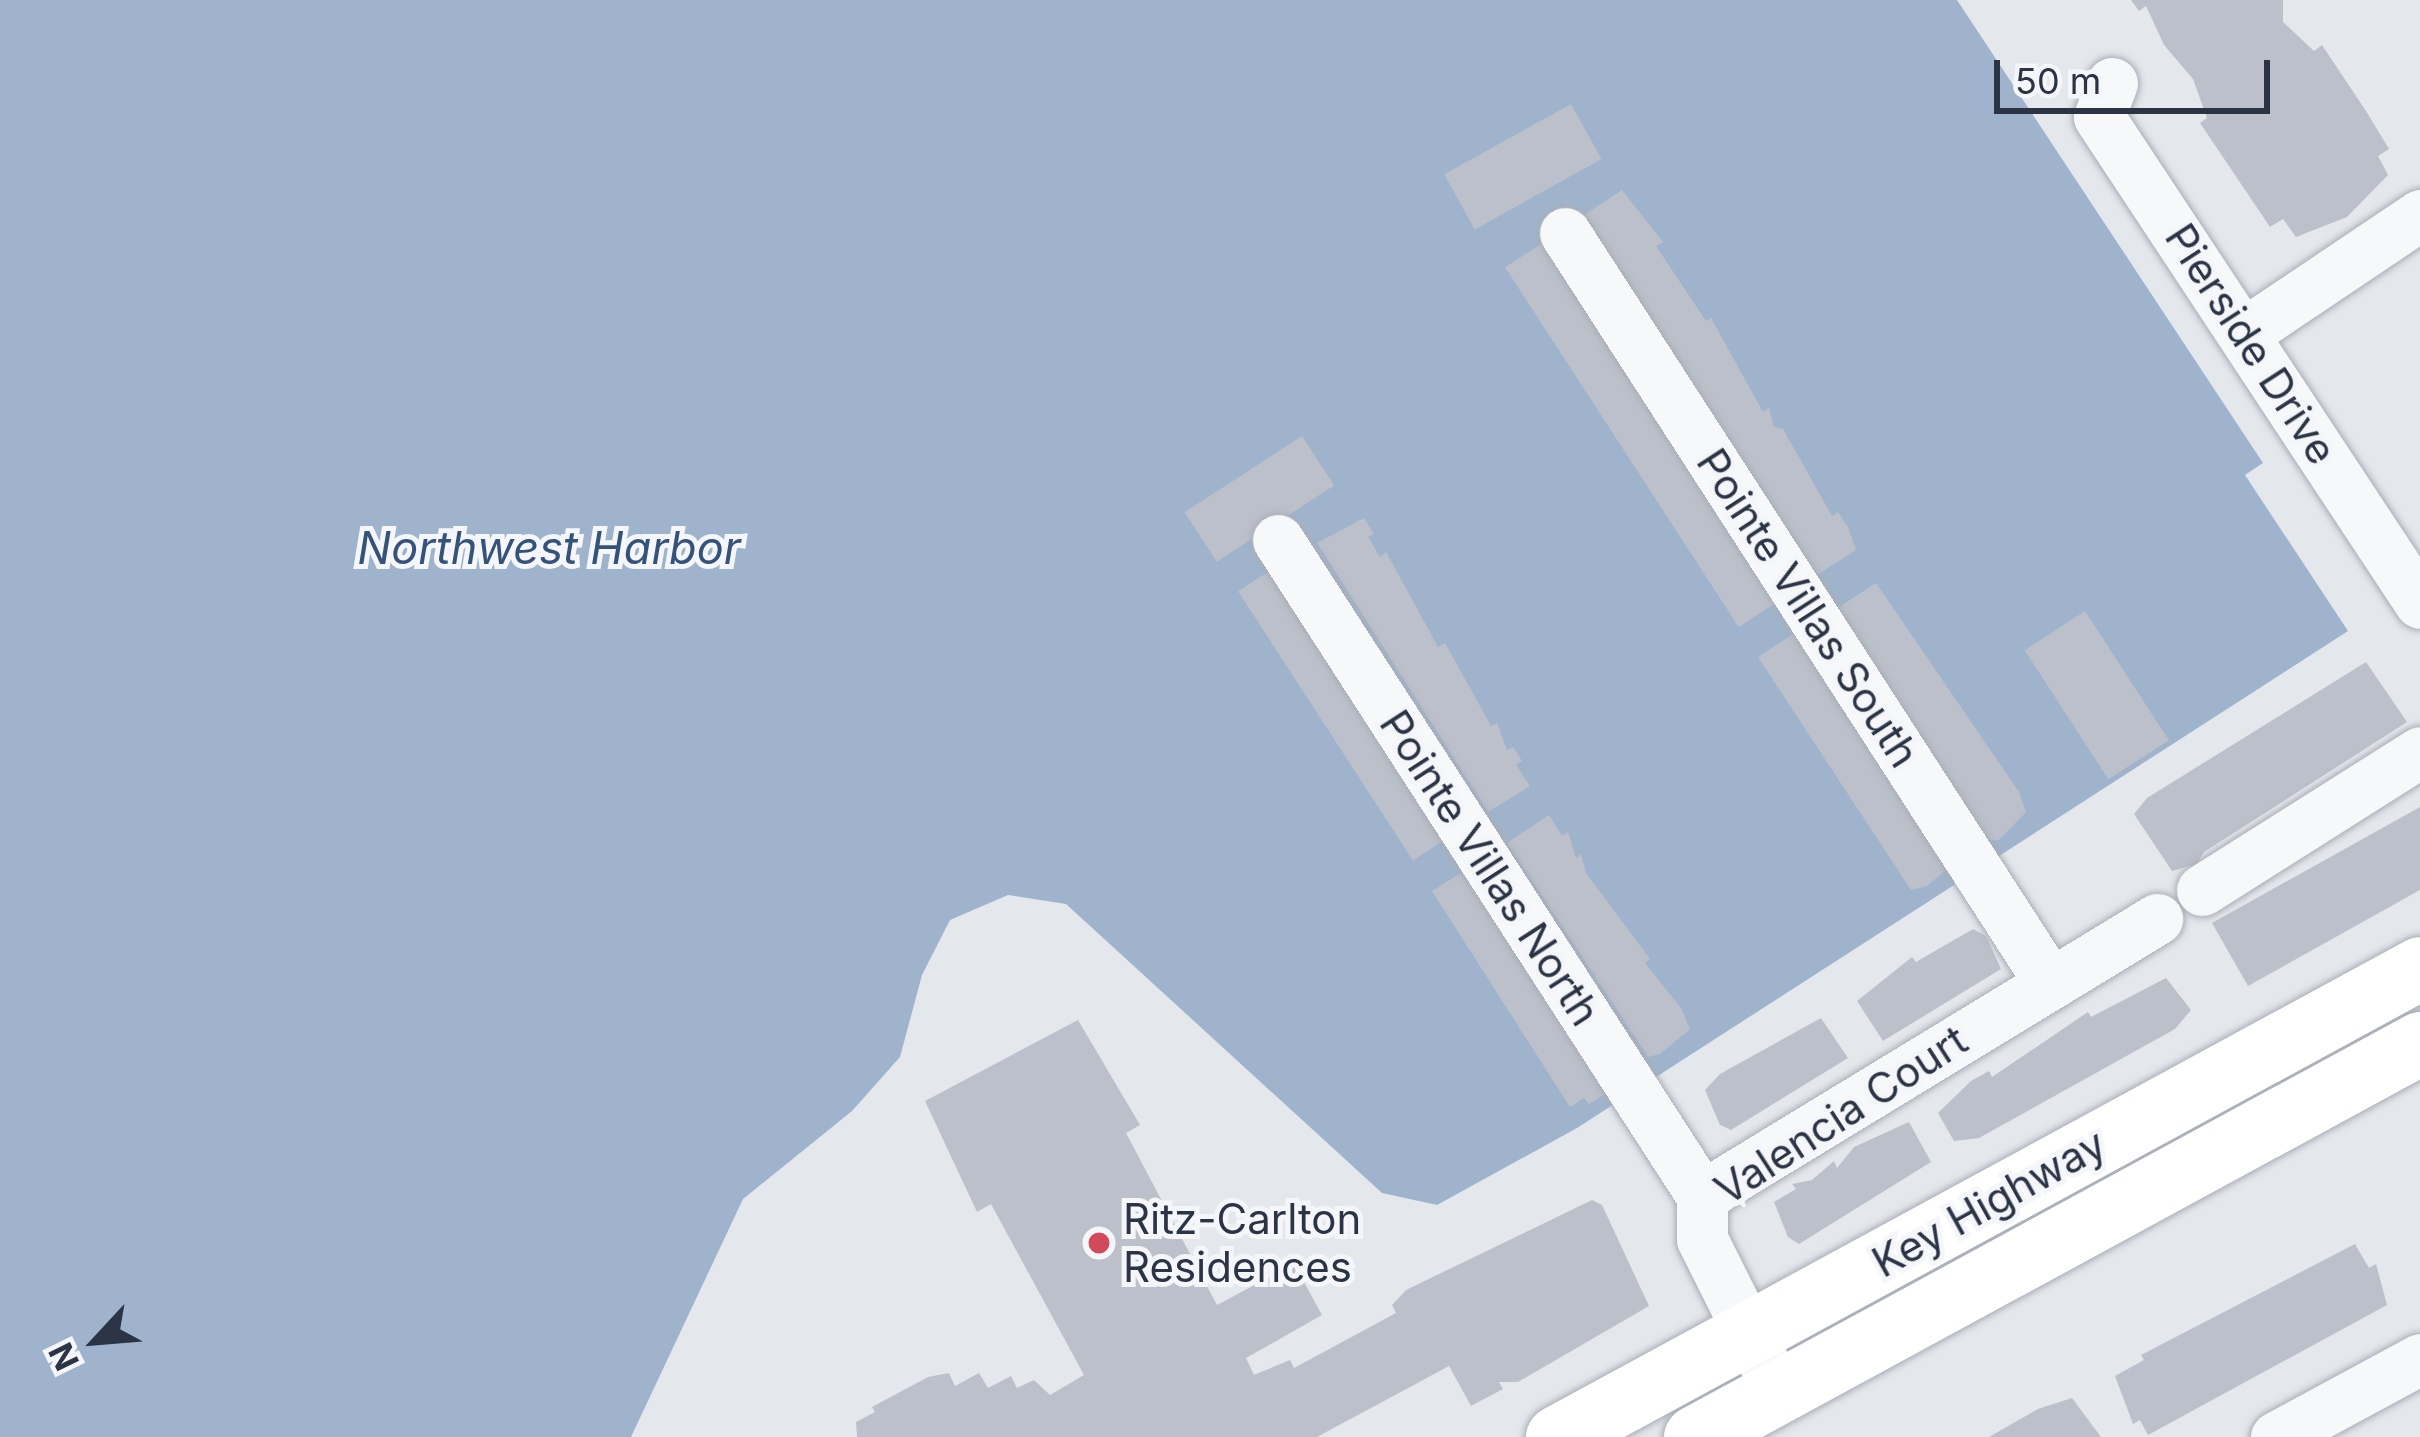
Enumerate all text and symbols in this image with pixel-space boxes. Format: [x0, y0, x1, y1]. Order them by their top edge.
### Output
scale bar [2000, 36, 2276, 110]
text: 50 m [2015, 59, 2101, 103]
street label: Pierside Drive [2155, 215, 2347, 473]
street label: Pointe Villas South [1686, 440, 1930, 776]
water label: Northwest Harbor [357, 521, 741, 575]
street label: Pointe Villas North [1369, 701, 1611, 1035]
street label: Valencia Court [1706, 1015, 1976, 1215]
street label: Key Highway [1864, 1118, 2114, 1288]
place label: Ritz-Carlton Residences [1123, 1194, 1361, 1292]
marker: Ritz-Carlton Residences [1086, 1230, 1112, 1256]
north arrow [36, 1281, 156, 1401]
text: N [40, 1337, 87, 1377]

